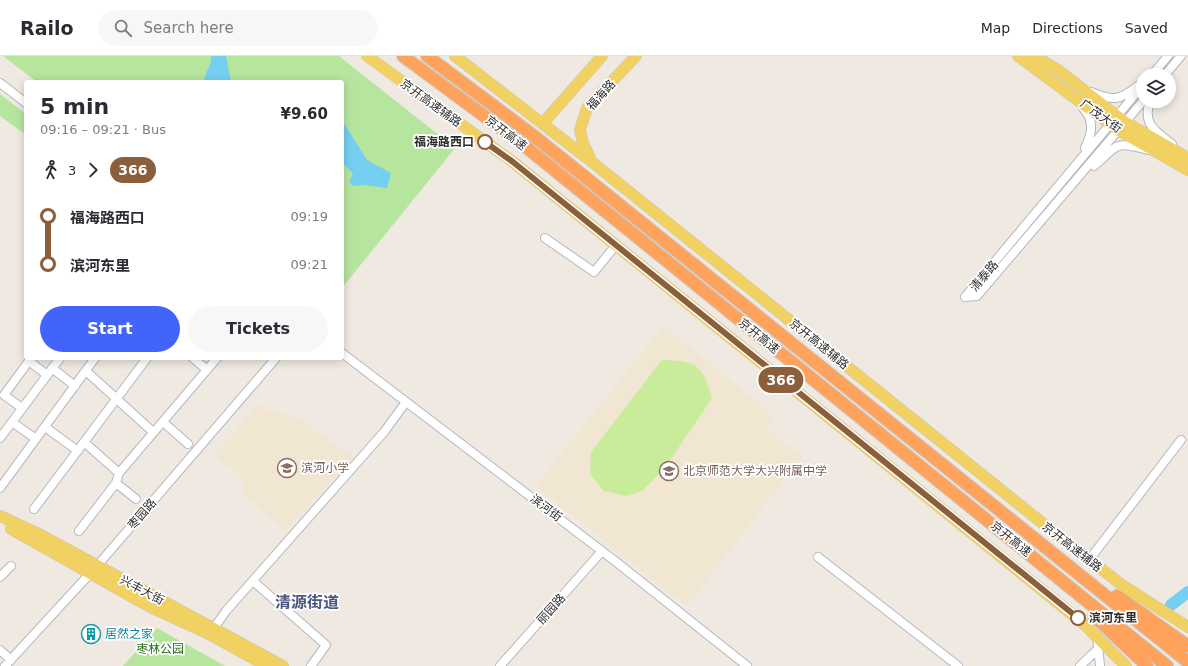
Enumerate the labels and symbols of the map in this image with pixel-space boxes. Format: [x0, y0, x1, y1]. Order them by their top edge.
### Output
street label: 京开高速辅路 [398, 76, 464, 130]
street label: 福海路 [584, 77, 618, 113]
street label: 广茂大街 [1077, 96, 1125, 136]
street label: 京开高速 [483, 113, 529, 153]
marker: 福海路西口 [477, 134, 493, 150]
place label: 福海路西口 [414, 135, 474, 149]
street label: 清泰路 [967, 258, 1001, 294]
street label: 京开高速 [736, 315, 782, 357]
street label: 京开高速辅路 [787, 316, 851, 372]
line badge: 366 [758, 367, 804, 393]
school or university icon: 滨河小学 [276, 457, 298, 479]
school or university icon: 北京师范大学大兴附属中学 [658, 460, 680, 482]
place label: 滨河小学 [301, 461, 349, 475]
place label: 北京师范大学大兴附属中学 [683, 464, 827, 478]
street label: 滨河街 [527, 492, 565, 524]
street label: 枣园路 [125, 496, 159, 532]
street label: 京开高速 [988, 518, 1034, 560]
street label: 京开高速辅路 [1039, 519, 1105, 575]
street label: 兴丰大街 [118, 573, 166, 607]
street label: 丽园路 [534, 591, 568, 627]
district label: 清源街道 [275, 593, 339, 612]
marker: 滨河东里 [1070, 610, 1086, 626]
place label: 滨河东里 [1089, 611, 1137, 625]
building icon: 居然之家 [80, 623, 102, 645]
place label: 居然之家 [105, 627, 153, 641]
park label: 枣林公园 [136, 642, 184, 656]

